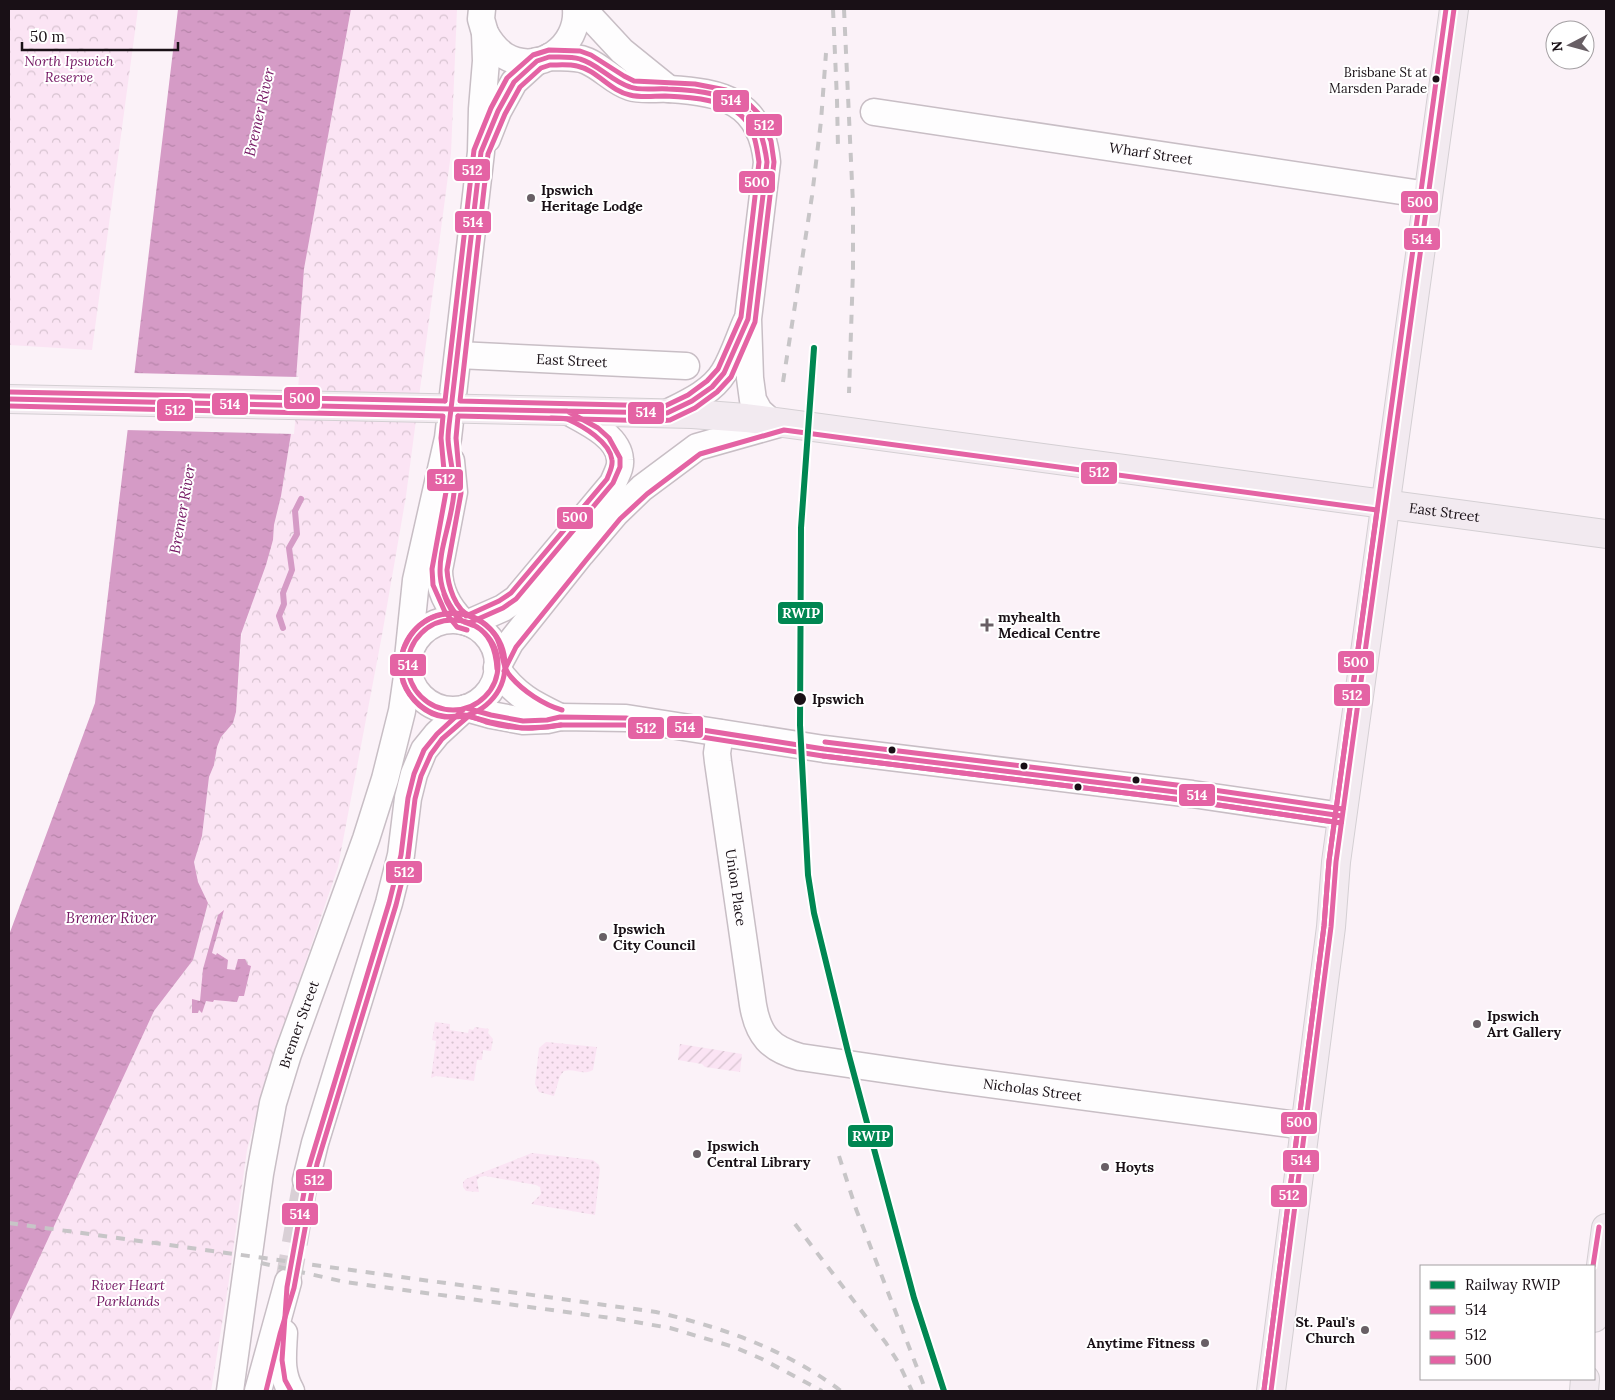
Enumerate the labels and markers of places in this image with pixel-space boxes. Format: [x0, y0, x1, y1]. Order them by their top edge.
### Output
place label: Brisbane St at Marsden Parade [1329, 64, 1427, 97]
marker: Brisbane St at Marsden Parade [1431, 74, 1441, 84]
place label: Ipswich Heritage Lodge [541, 181, 643, 215]
marker: Ipswich Heritage Lodge [525, 192, 537, 204]
place label: myhealth Medical Centre [998, 608, 1101, 642]
marker: myhealth Medical Centre [980, 618, 994, 632]
place label: Ipswich [812, 690, 864, 708]
marker: Ipswich [792, 691, 808, 707]
unlabelled marker [887, 745, 897, 755]
unlabelled marker [1019, 761, 1029, 771]
unlabelled marker [1131, 775, 1141, 785]
unlabelled marker [1073, 782, 1083, 792]
place label: Ipswich City Council [613, 920, 696, 954]
marker: Ipswich City Council [597, 931, 609, 943]
place label: Ipswich Art Gallery [1487, 1007, 1562, 1041]
marker: Ipswich Art Gallery [1471, 1018, 1483, 1030]
place label: Ipswich Central Library [707, 1137, 811, 1171]
marker: Ipswich Central Library [691, 1148, 703, 1160]
place label: Hoyts [1115, 1158, 1154, 1176]
marker: Hoyts [1099, 1161, 1111, 1173]
place label: St. Paul's Church [1296, 1313, 1355, 1347]
marker: St. Paul's Church [1359, 1324, 1371, 1336]
place label: Anytime Fitness [1087, 1334, 1195, 1352]
marker: Anytime Fitness [1199, 1337, 1211, 1349]

